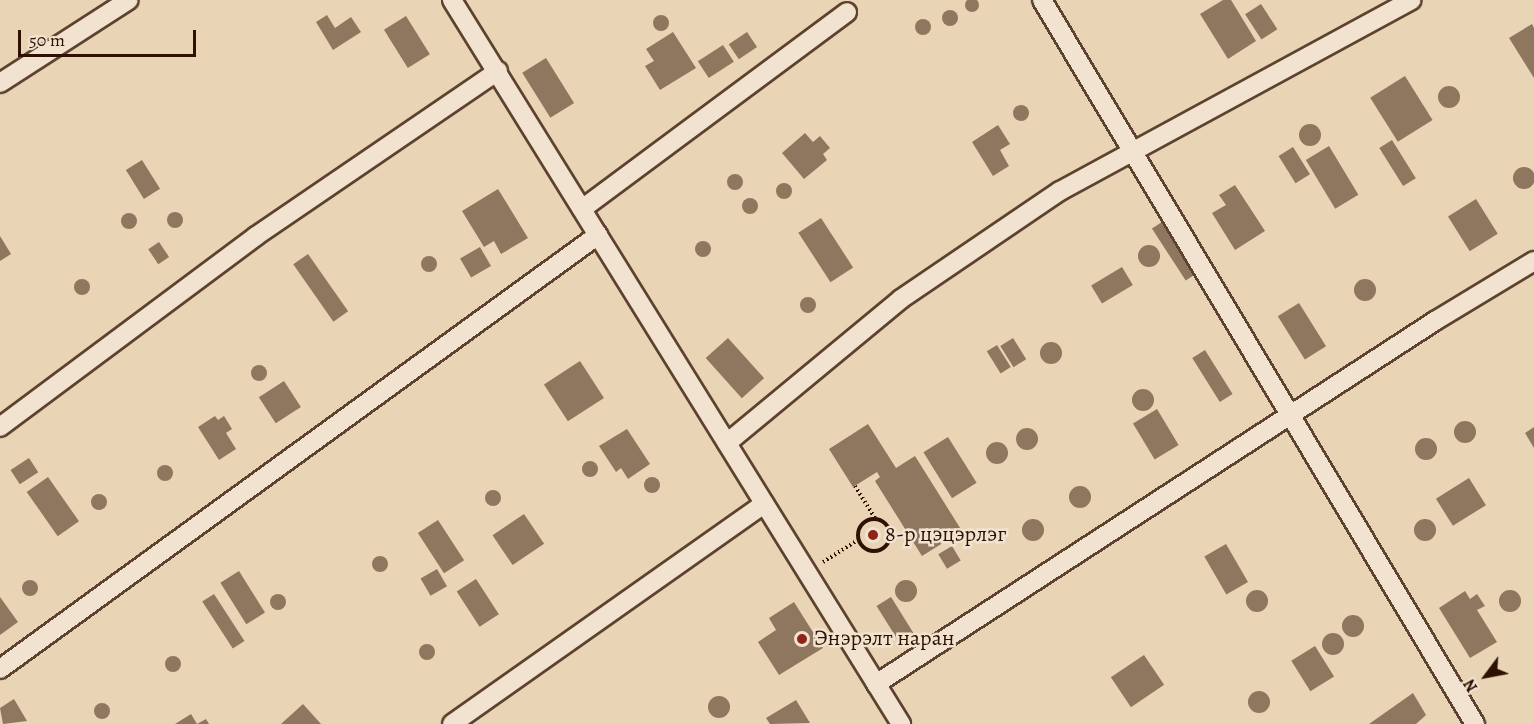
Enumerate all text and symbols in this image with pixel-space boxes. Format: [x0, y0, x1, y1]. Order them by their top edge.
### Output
scale bar [21, 18, 200, 56]
text: 50 m [29, 28, 65, 52]
place label: 8-р цэцэрлэг [885, 522, 1006, 548]
marker: 8-р цэцэрлэг [866, 528, 880, 542]
place label: Энэрэлт наран [814, 626, 955, 652]
marker: Энэрэлт наран [795, 632, 809, 646]
north arrow [1456, 646, 1516, 706]
text: N [1458, 675, 1483, 696]

